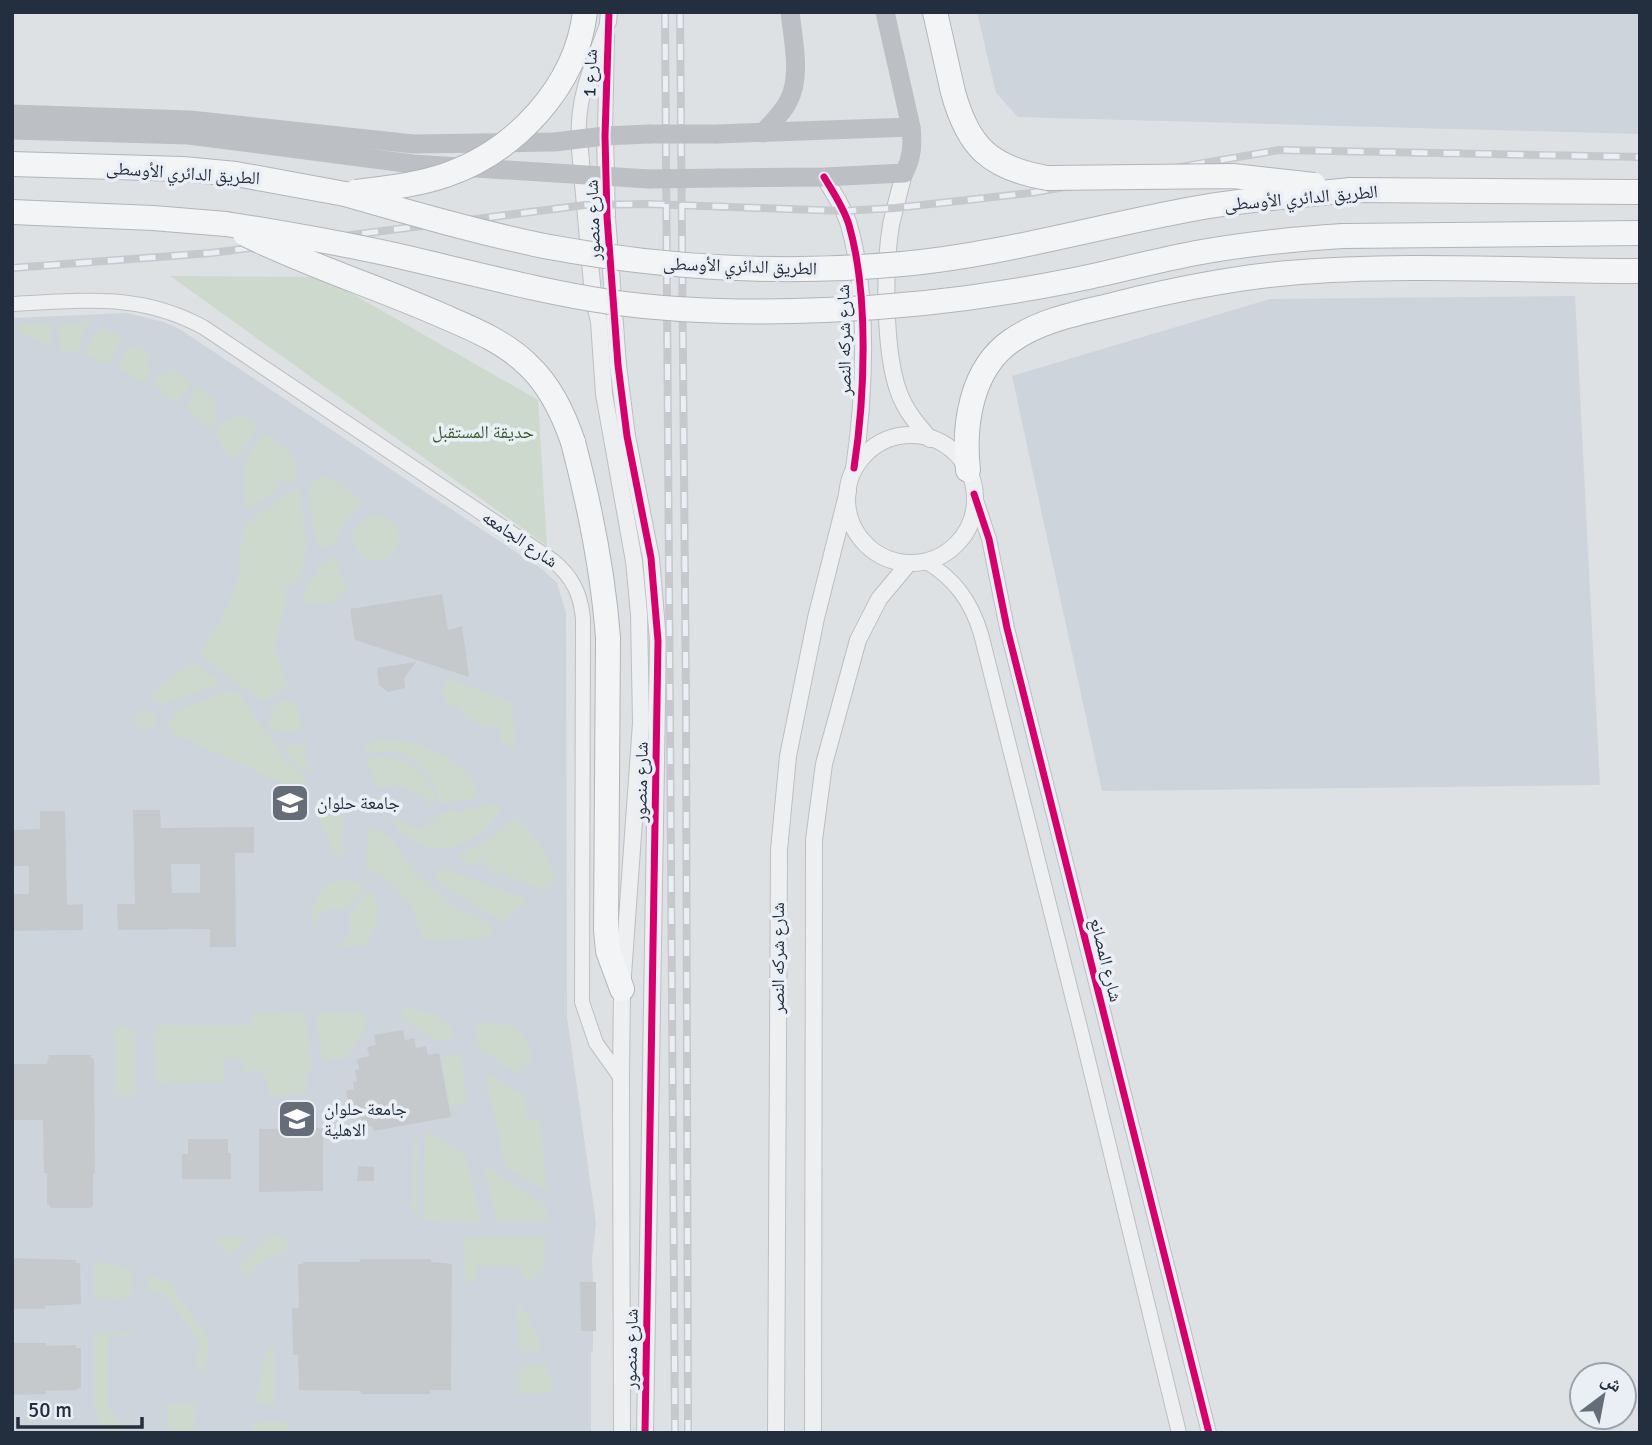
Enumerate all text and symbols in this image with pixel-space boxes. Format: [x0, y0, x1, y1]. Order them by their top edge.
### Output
street label: شارع 1 [578, 49, 602, 97]
street label: الطريق الدائري الأوسطى [105, 157, 261, 193]
street label: شارع منصور [581, 179, 605, 262]
street label: الطريق الدائري الأوسطى [1223, 180, 1379, 219]
street label: الطريق الدائري الأوسطى [662, 252, 817, 283]
street label: شارع شركه النصر [832, 284, 856, 397]
park label: حديقة المستقبل [432, 421, 534, 443]
street label: شارع الجامعه [478, 506, 562, 572]
street label: شارع منصور [629, 741, 653, 824]
school or university icon: جامعة حلوان [269, 782, 311, 824]
place label: جامعة حلوان [317, 792, 400, 814]
street label: شارع شركه النصر [767, 902, 789, 1015]
street label: شارع المصانع [1084, 916, 1127, 1005]
school or university icon: جامعة حلوان الاهلية [276, 1098, 318, 1140]
place label: جامعة حلوان الاهلية [324, 1098, 407, 1141]
street label: شارع منصور [619, 1308, 643, 1391]
north arrow [1568, 1361, 1638, 1431]
text: ش [1597, 1367, 1626, 1398]
scale bar [18, 1386, 142, 1430]
text: 50 m [28, 1397, 72, 1423]

